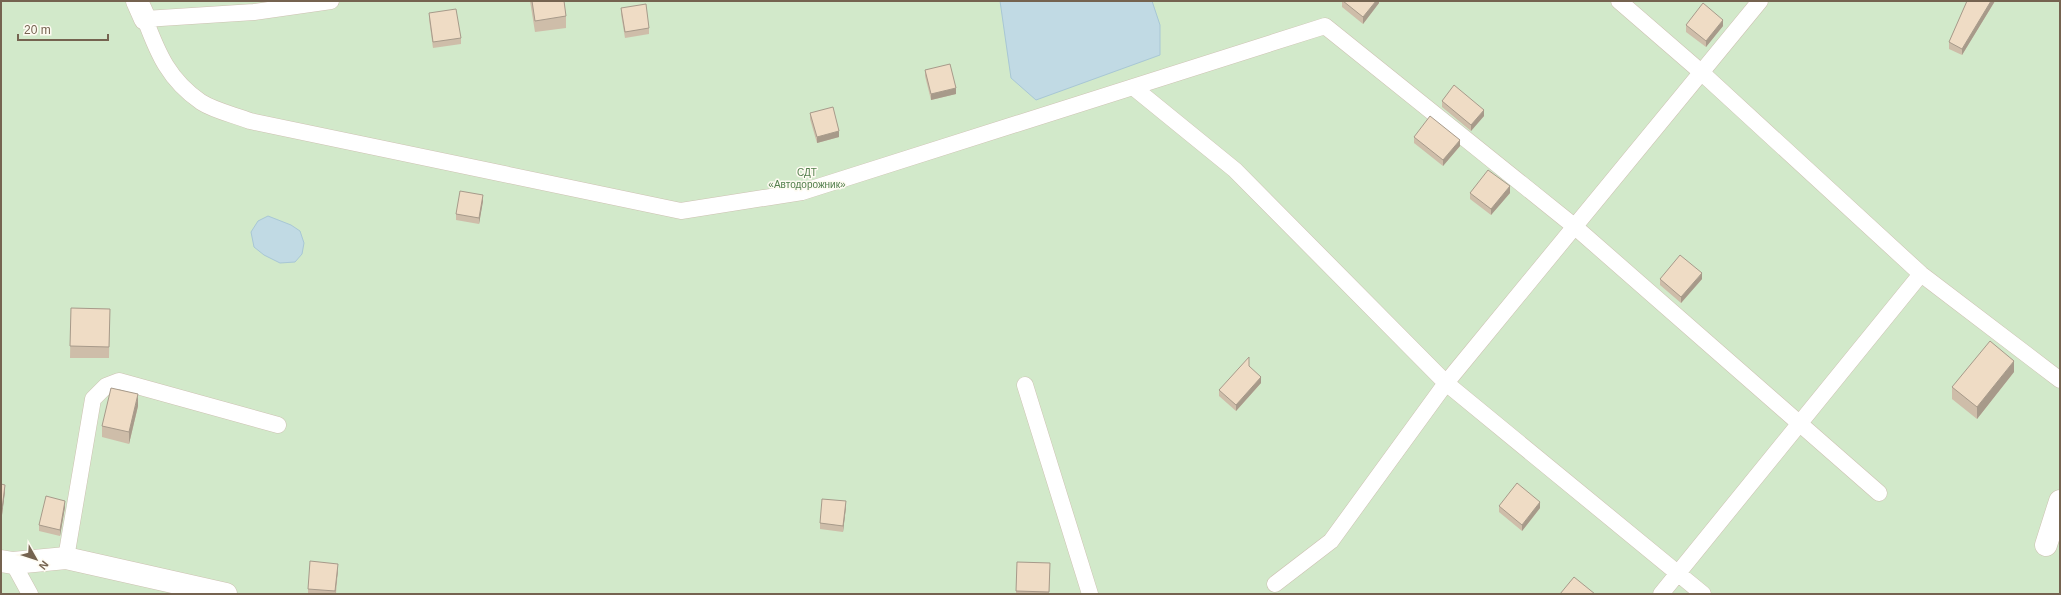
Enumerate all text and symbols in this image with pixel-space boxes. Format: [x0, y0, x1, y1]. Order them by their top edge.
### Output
scale bar [18, 16, 108, 42]
text: 20 m [24, 23, 51, 37]
park label: СДТ «Автодорожник» [768, 167, 846, 190]
north arrow [16, 539, 56, 579]
text: N [37, 558, 51, 572]

